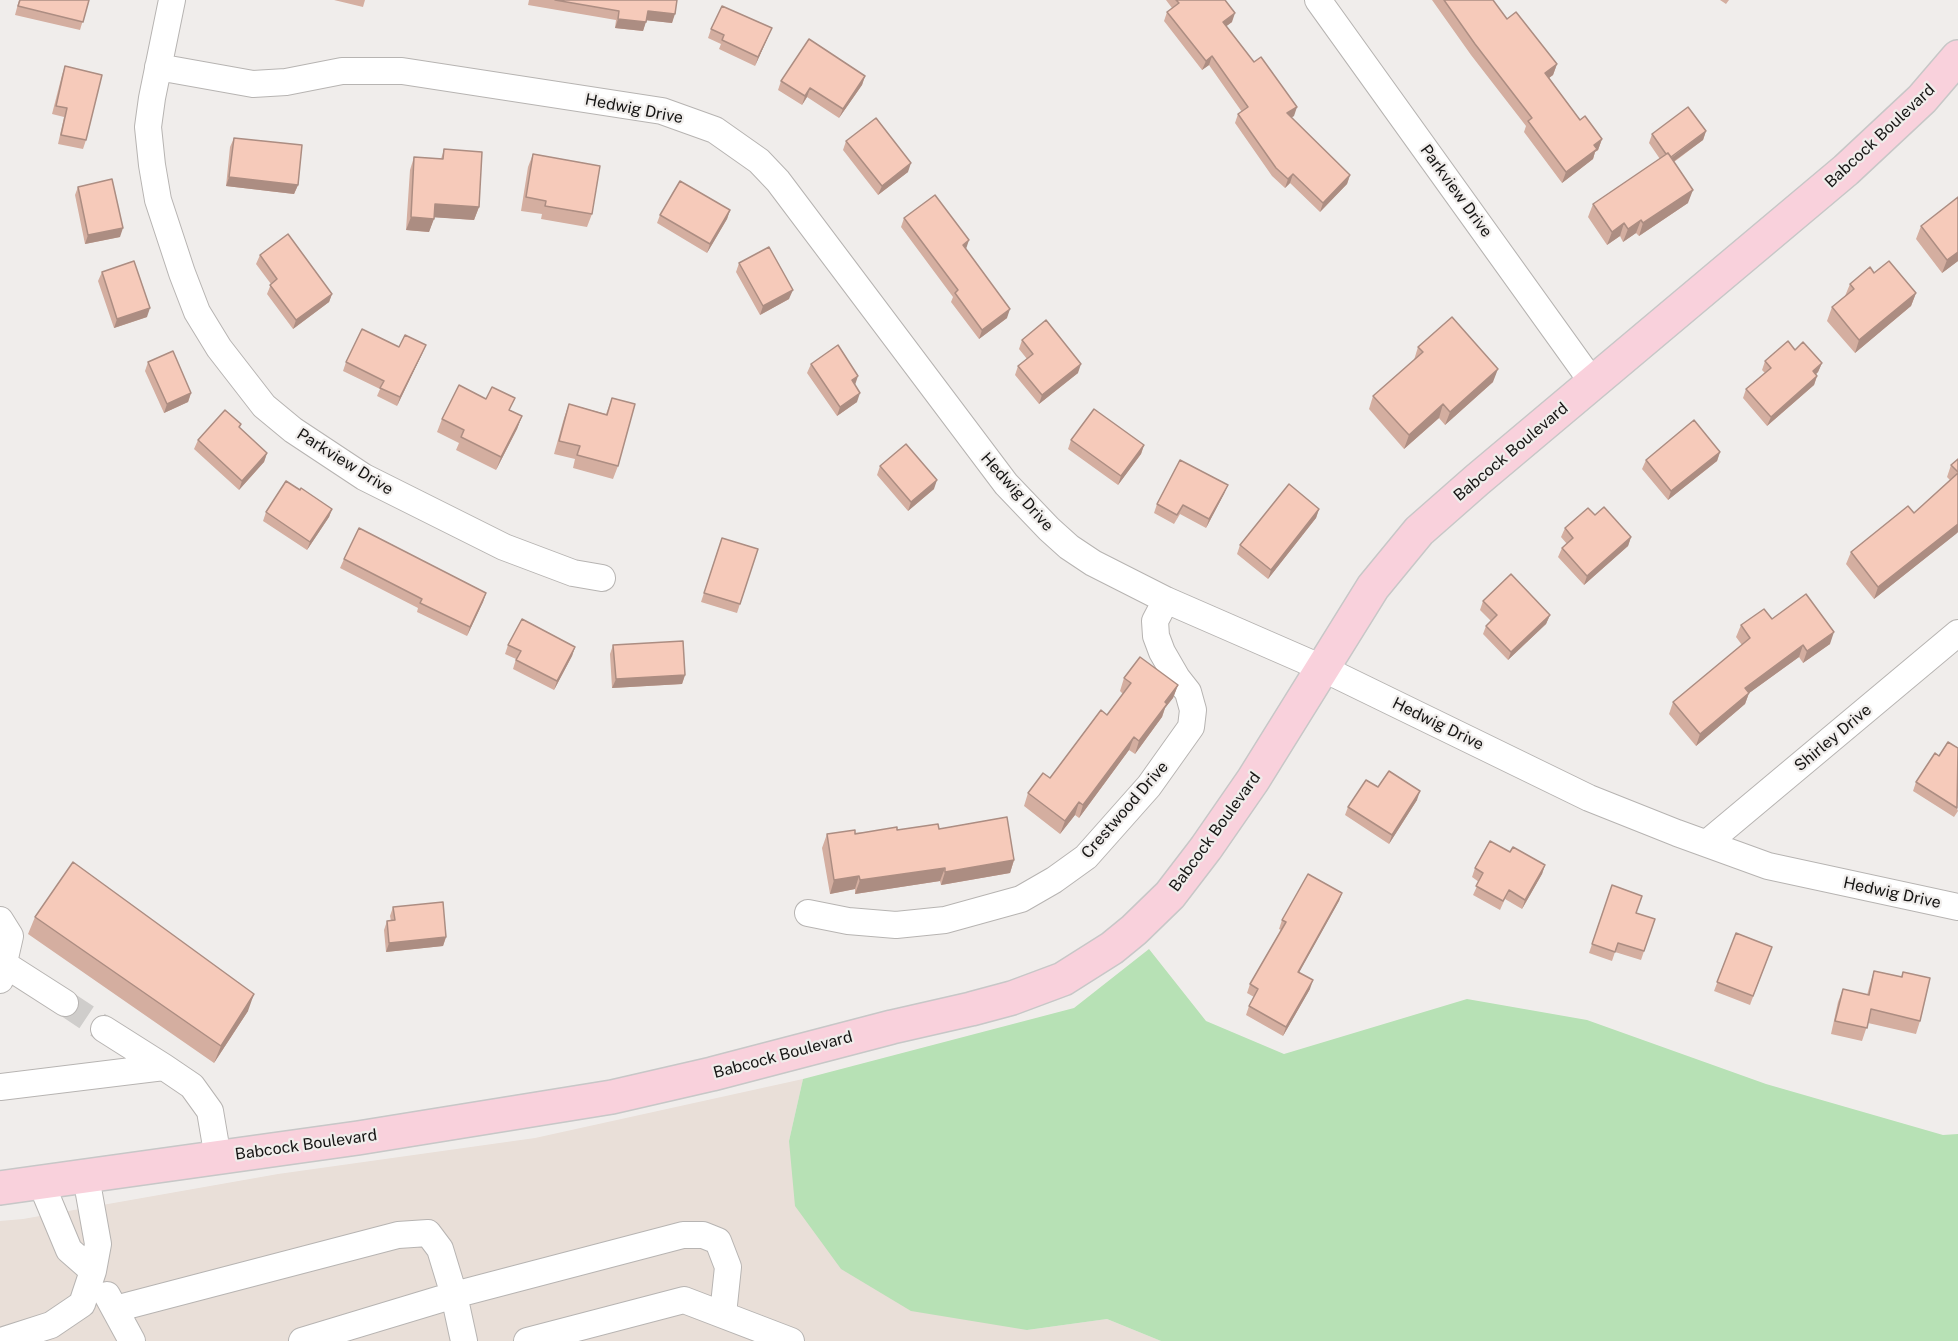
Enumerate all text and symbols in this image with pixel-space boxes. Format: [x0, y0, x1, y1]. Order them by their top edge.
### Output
street label: Babcock Boulevard [1821, 80, 1939, 192]
street label: Hedwig Drive [583, 90, 685, 128]
street label: Parkview Drive [1416, 141, 1496, 241]
street label: Babcock Boulevard [1450, 399, 1572, 505]
street label: Parkview Drive [293, 425, 397, 499]
street label: Hedwig Drive [977, 449, 1057, 535]
street label: Hedwig Drive [1389, 694, 1487, 754]
street label: Shirley Drive [1791, 700, 1875, 776]
street label: Crestwood Drive [1078, 758, 1172, 862]
street label: Babcock Boulevard [1165, 768, 1265, 896]
street label: Hedwig Drive [1841, 873, 1943, 913]
street label: Babcock Boulevard [711, 1027, 855, 1083]
street label: Babcock Boulevard [234, 1126, 378, 1164]

